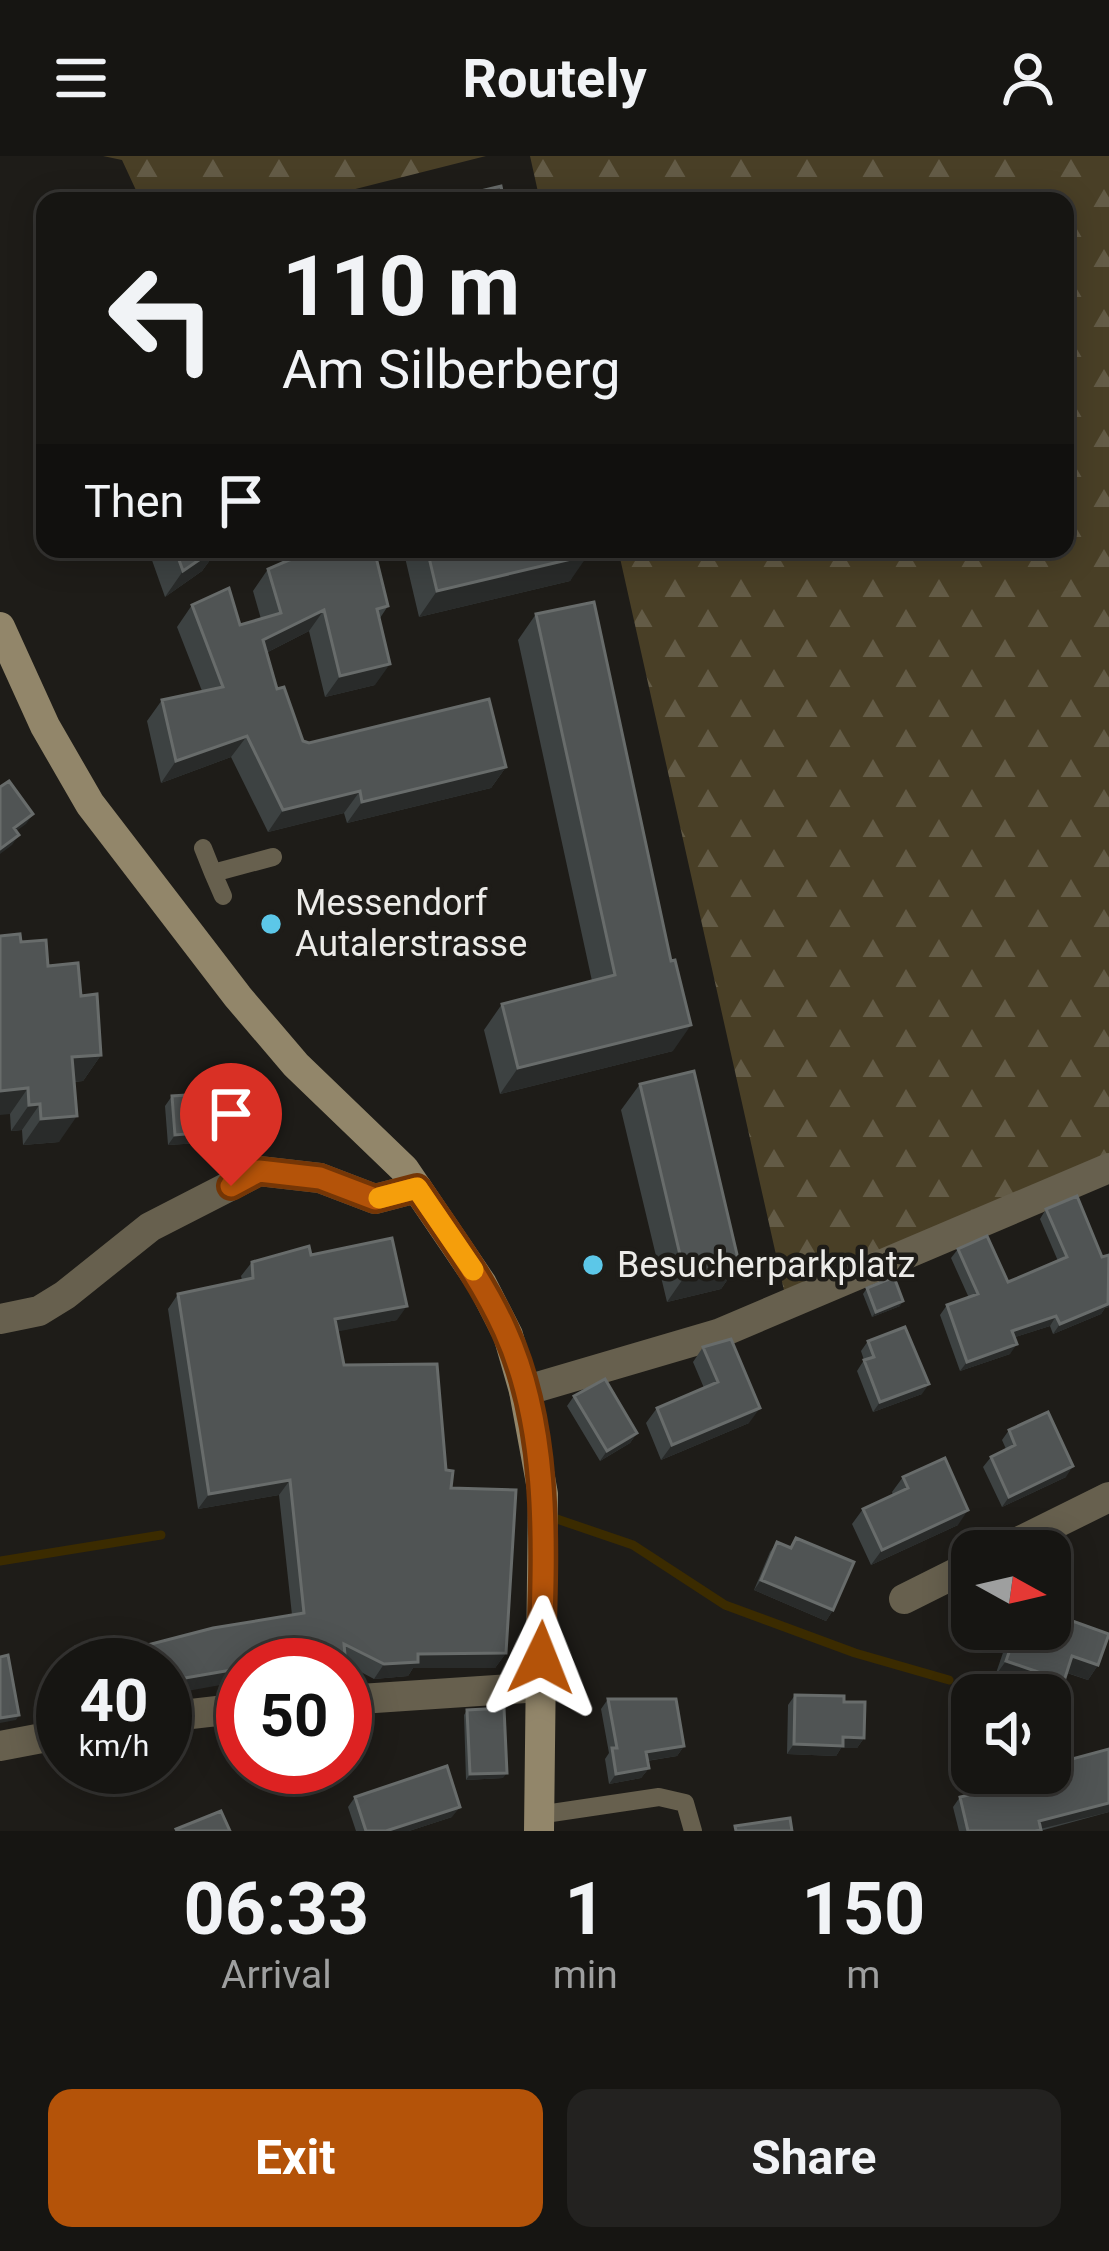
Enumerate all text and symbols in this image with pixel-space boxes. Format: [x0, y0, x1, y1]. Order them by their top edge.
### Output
icon: menu [48, 45, 114, 111]
icon: person [995, 45, 1061, 111]
text: Routely [462, 47, 647, 110]
text: 110 m [282, 237, 520, 336]
icon: left [84, 240, 240, 396]
text: Am Silberberg [282, 338, 621, 401]
icon: arrive [208, 468, 274, 534]
text: Then [84, 475, 184, 528]
place label: Messendorf Autalerstrasse [295, 882, 527, 965]
marker: Messendorf Autalerstrasse [258, 911, 284, 937]
pin [180, 1063, 282, 1186]
icon: arrive [198, 1081, 264, 1147]
place label: Besucherparkplatz [617, 1244, 915, 1286]
marker: Besucherparkplatz [580, 1252, 606, 1278]
north arrow [951, 1530, 1071, 1650]
map controls [951, 1530, 1071, 1794]
position arrow [478, 1595, 604, 1721]
speed limit sign: 50 [216, 1638, 372, 1794]
text: 40 [80, 1665, 148, 1736]
button: sound [951, 1674, 1071, 1794]
text: km/h [79, 1728, 149, 1763]
text: 06:33 [184, 1867, 369, 1952]
text: 1 [565, 1867, 606, 1952]
text: 150 [801, 1867, 925, 1952]
text: Arrival [221, 1952, 332, 1998]
text: min [553, 1952, 618, 1998]
text: m [846, 1952, 881, 1998]
button: Exit [48, 2089, 543, 2227]
button: Share [567, 2089, 1061, 2227]

